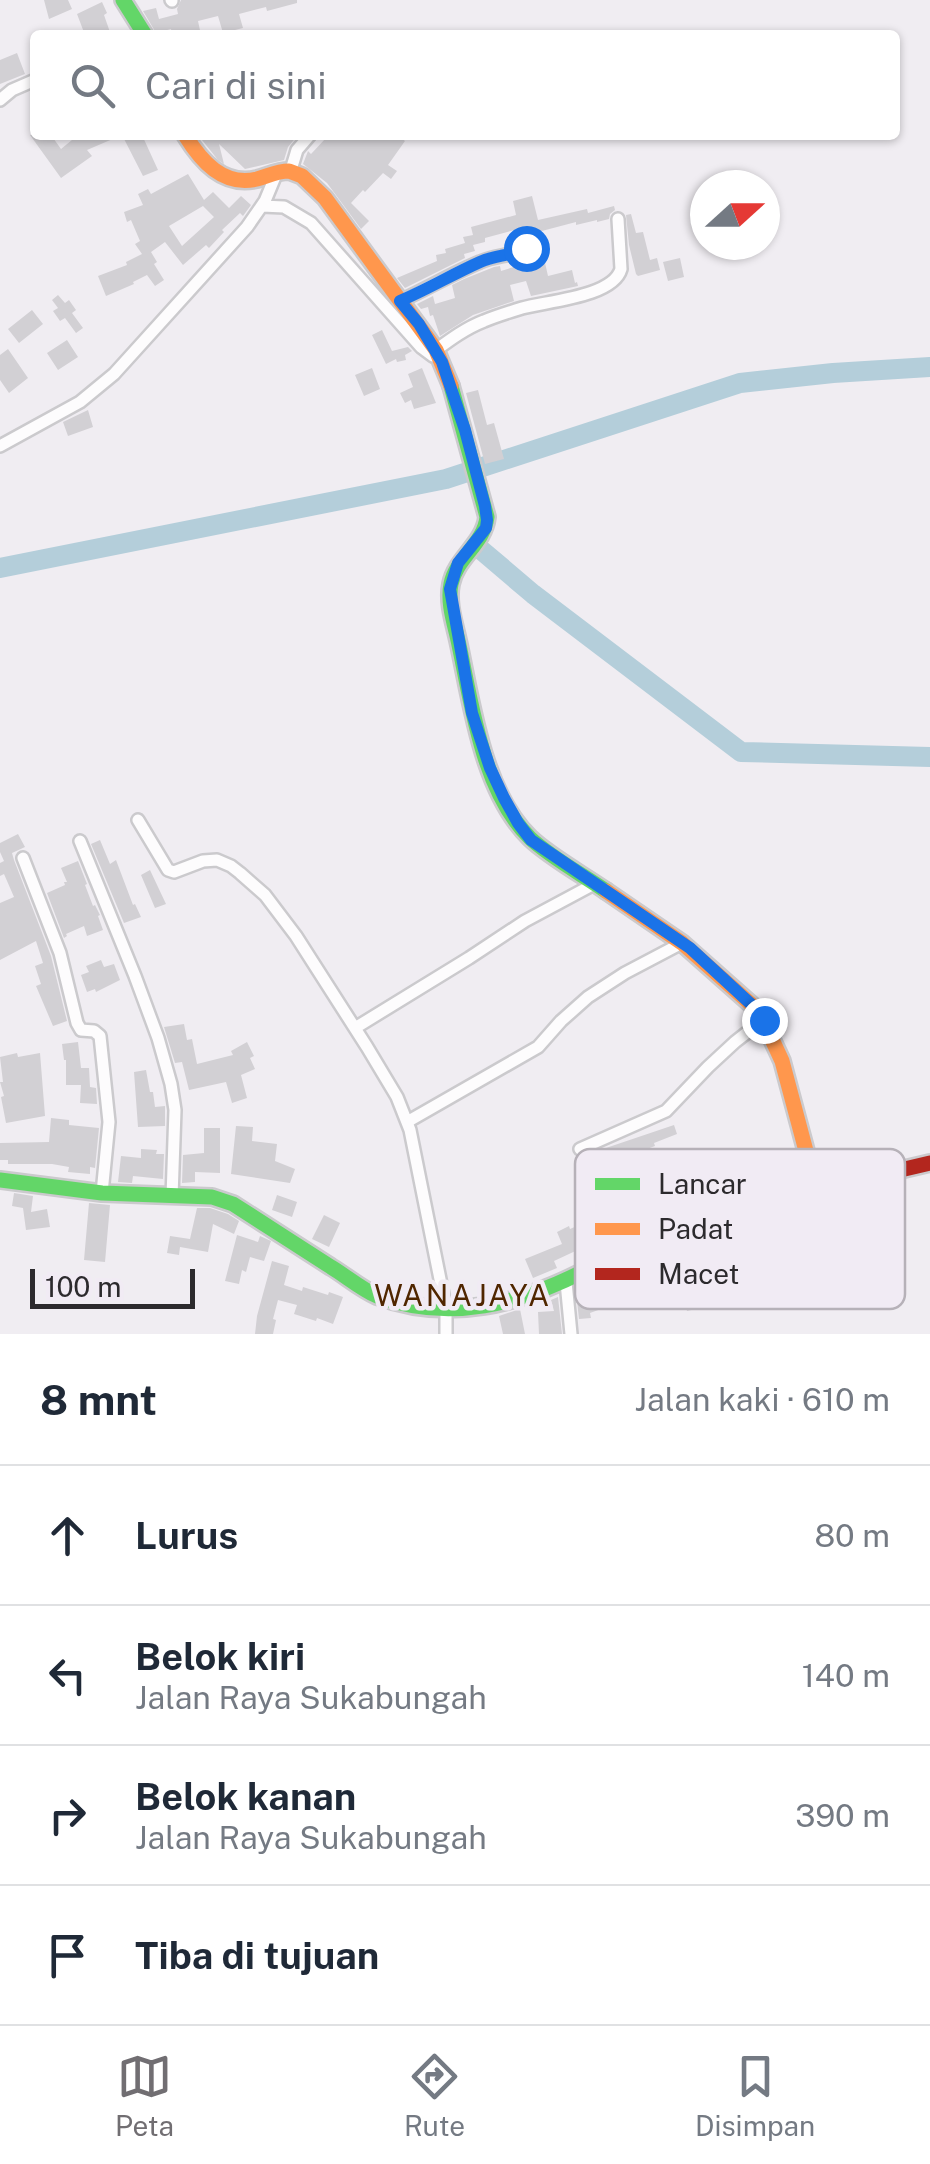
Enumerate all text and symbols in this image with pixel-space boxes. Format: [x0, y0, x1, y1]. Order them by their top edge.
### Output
search box [30, 30, 900, 140]
icon: search [65, 58, 120, 113]
text: Cari di sini [145, 63, 327, 108]
north arrow [690, 170, 780, 260]
route start [504, 226, 550, 272]
route end [742, 998, 788, 1044]
legend [575, 1149, 905, 1309]
text: Lancar [658, 1167, 747, 1200]
text: Padat [658, 1212, 734, 1245]
text: Macet [658, 1257, 739, 1290]
scale bar [30, 1264, 195, 1308]
text: 100 m [45, 1270, 122, 1303]
district label: WANAJAYA [374, 1277, 552, 1313]
text: 8 mnt [40, 1375, 157, 1424]
text: Jalan kaki · 610 m [635, 1381, 890, 1418]
icon: ahead [40, 1508, 95, 1563]
text: Lurus [135, 1513, 238, 1558]
text: 80 m [814, 1517, 890, 1554]
text: Belok kiri [135, 1634, 305, 1679]
icon: left [40, 1648, 95, 1703]
text: 140 m [802, 1657, 890, 1694]
text: Jalan Raya Sukabungah [135, 1679, 487, 1716]
text: Belok kanan [135, 1774, 356, 1819]
icon: right [40, 1788, 95, 1843]
text: 390 m [795, 1797, 890, 1834]
text: Jalan Raya Sukabungah [135, 1819, 487, 1856]
icon: arrive [40, 1928, 95, 1983]
text: Tiba di tujuan [135, 1933, 379, 1978]
tab: Peta [115, 2049, 174, 2142]
tab: Rute [404, 2049, 465, 2142]
tab: Disimpan [695, 2049, 815, 2142]

